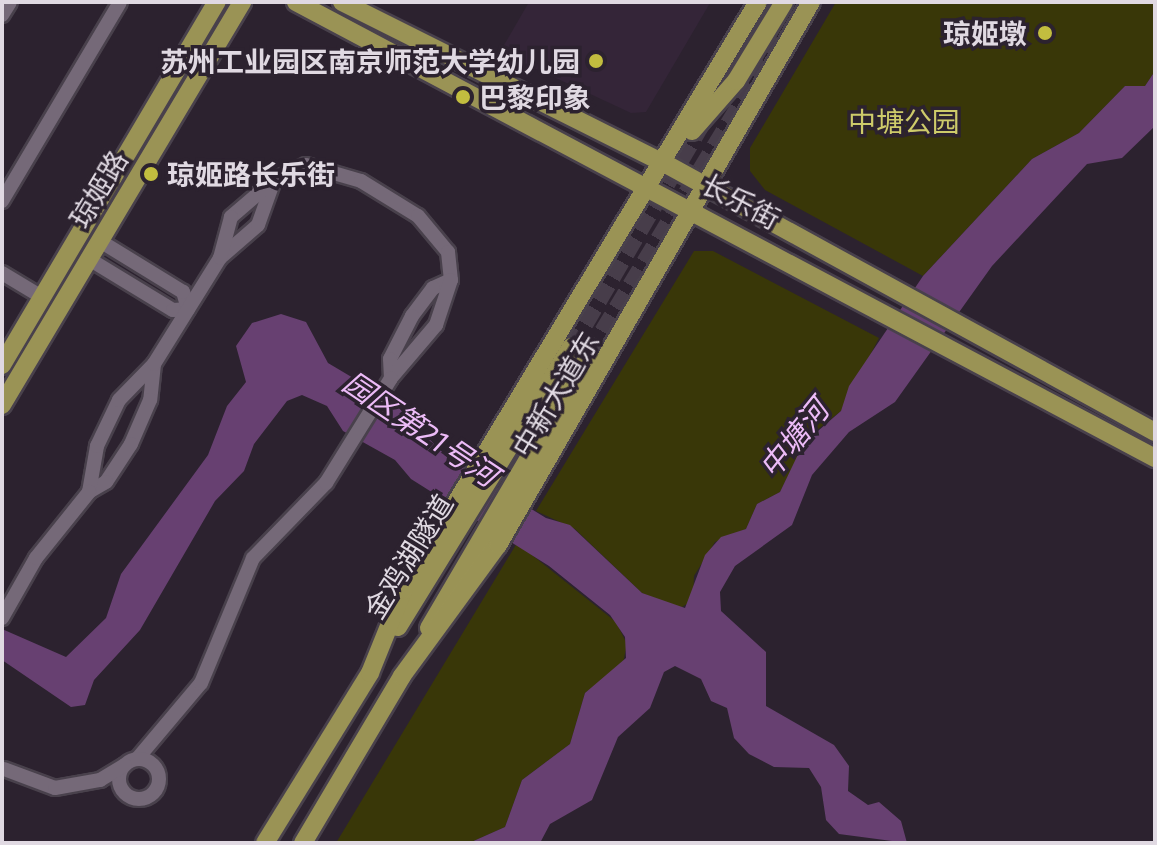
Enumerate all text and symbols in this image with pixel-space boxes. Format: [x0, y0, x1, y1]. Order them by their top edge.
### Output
place label: 琼姬墩 [943, 16, 1027, 50]
marker: 琼姬墩 [1034, 22, 1056, 44]
place label: 苏州工业园区南京师范大学幼儿园 [160, 44, 580, 78]
marker: 苏州工业园区南京师范大学幼儿园 [587, 52, 605, 70]
place label: 巴黎印象 [479, 80, 591, 114]
marker: 巴黎印象 [454, 88, 472, 106]
park label: 中塘公园 [848, 104, 960, 138]
street label: 琼姬路 [62, 144, 134, 234]
place label: 琼姬路长乐街 [167, 157, 335, 191]
marker: 琼姬路长乐街 [142, 165, 160, 183]
street label: 长乐街 [696, 166, 786, 236]
street label: 中新大道东 [505, 325, 605, 463]
water label: 园区第21号河 [337, 363, 505, 493]
water label: 中塘河 [751, 392, 835, 484]
street label: 金鸡湖隧道 [357, 488, 459, 624]

